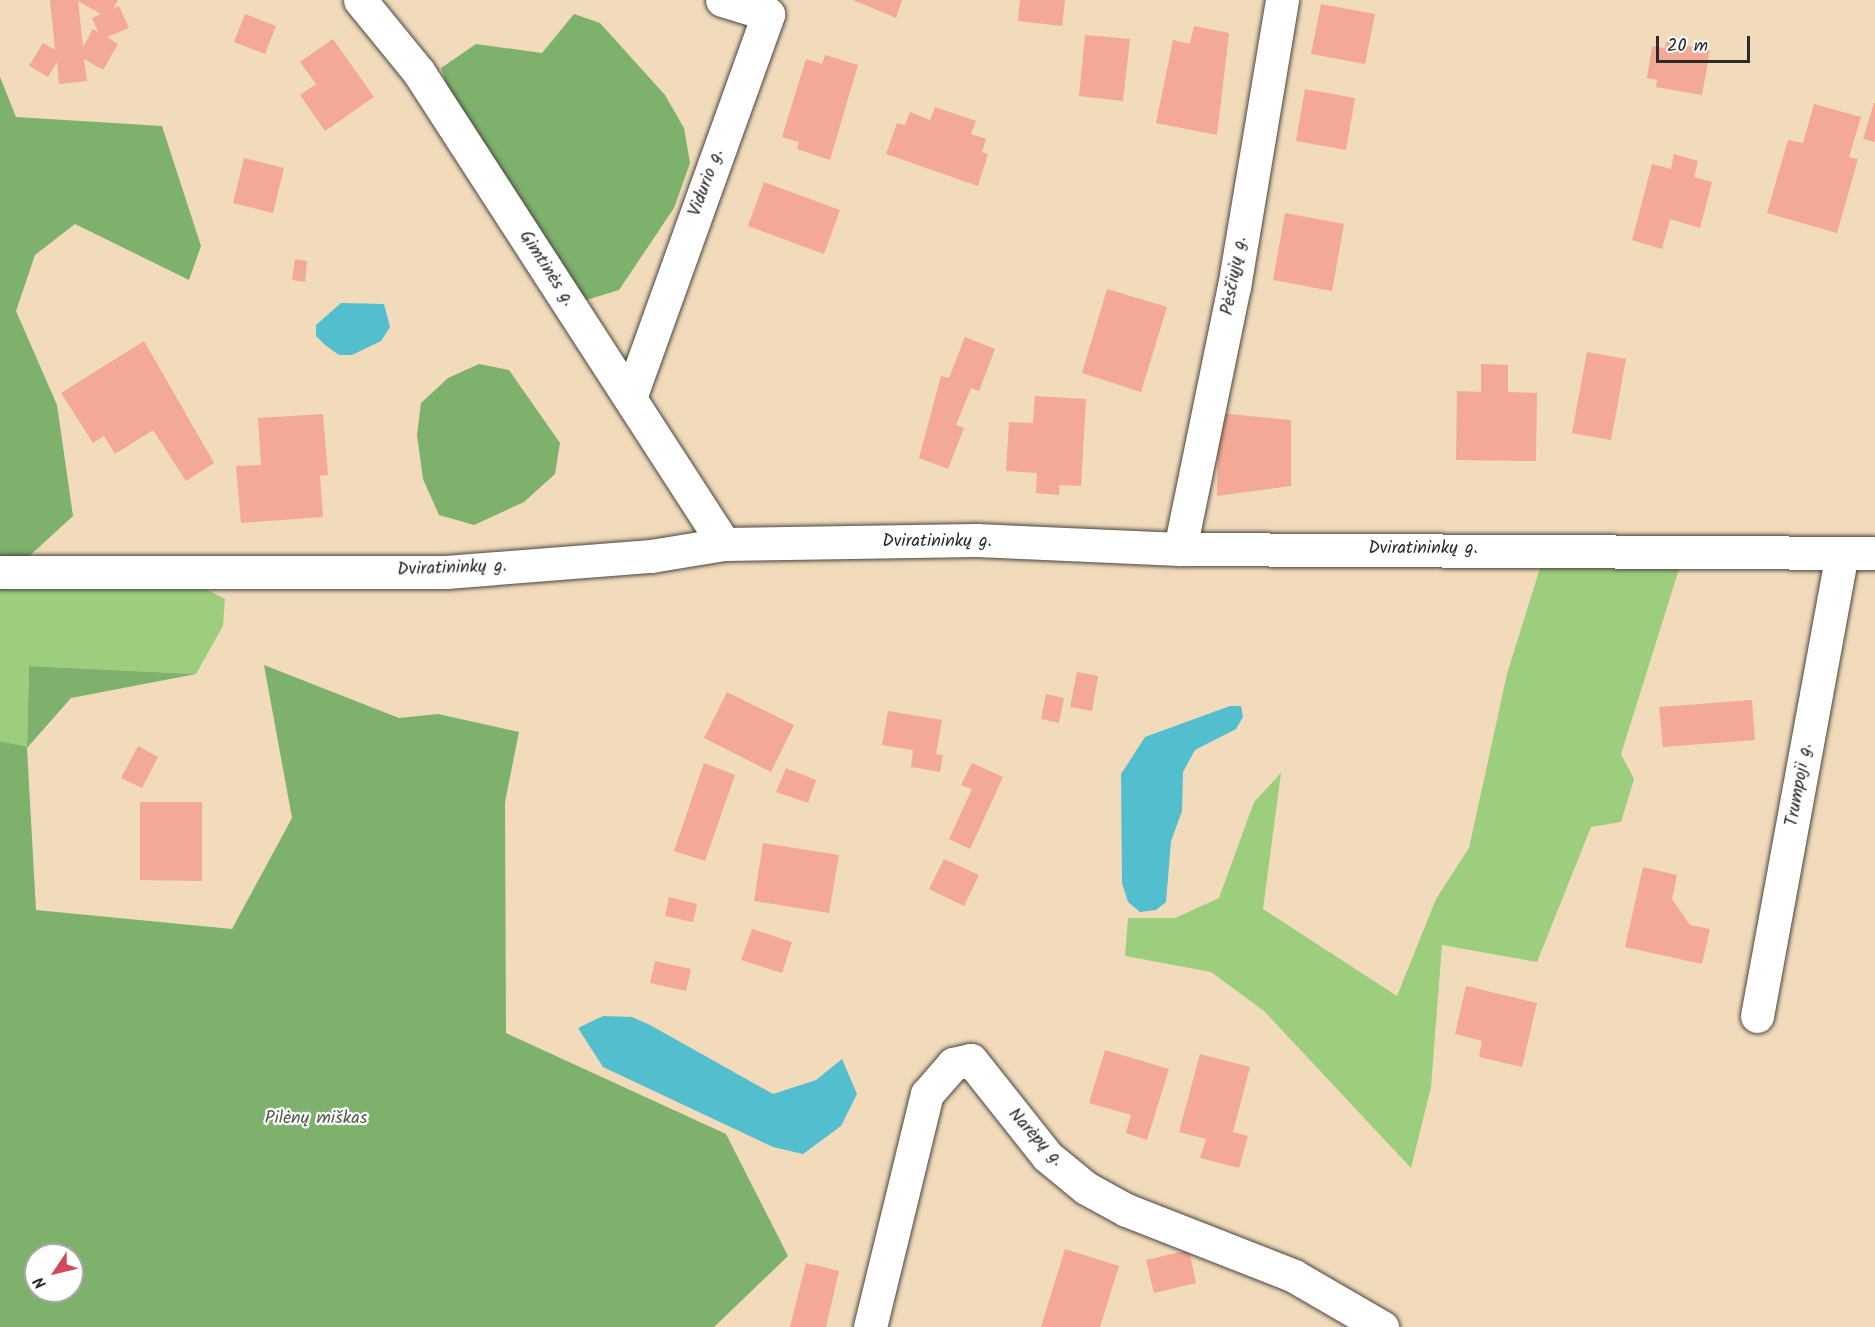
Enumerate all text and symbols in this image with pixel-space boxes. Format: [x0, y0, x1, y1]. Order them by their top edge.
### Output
scale bar [1659, 24, 1754, 62]
text: 20 m [1667, 32, 1708, 61]
street label: Vidurio g. [685, 146, 729, 220]
street label: Gimtinės g. [514, 227, 578, 311]
street label: Pėsčiųjų g. [1217, 235, 1253, 317]
street label: Dviratininkų g. [882, 531, 992, 553]
street label: Dviratininkų g. [1368, 538, 1478, 560]
street label: Dviratininkų g. [397, 556, 507, 582]
street label: Trumpoji g. [1782, 742, 1818, 828]
street label: Narėpų g. [1003, 1104, 1067, 1172]
park label: Pilėnų miškas [265, 1108, 367, 1130]
north arrow [24, 1243, 84, 1303]
text: N [27, 1271, 54, 1294]

